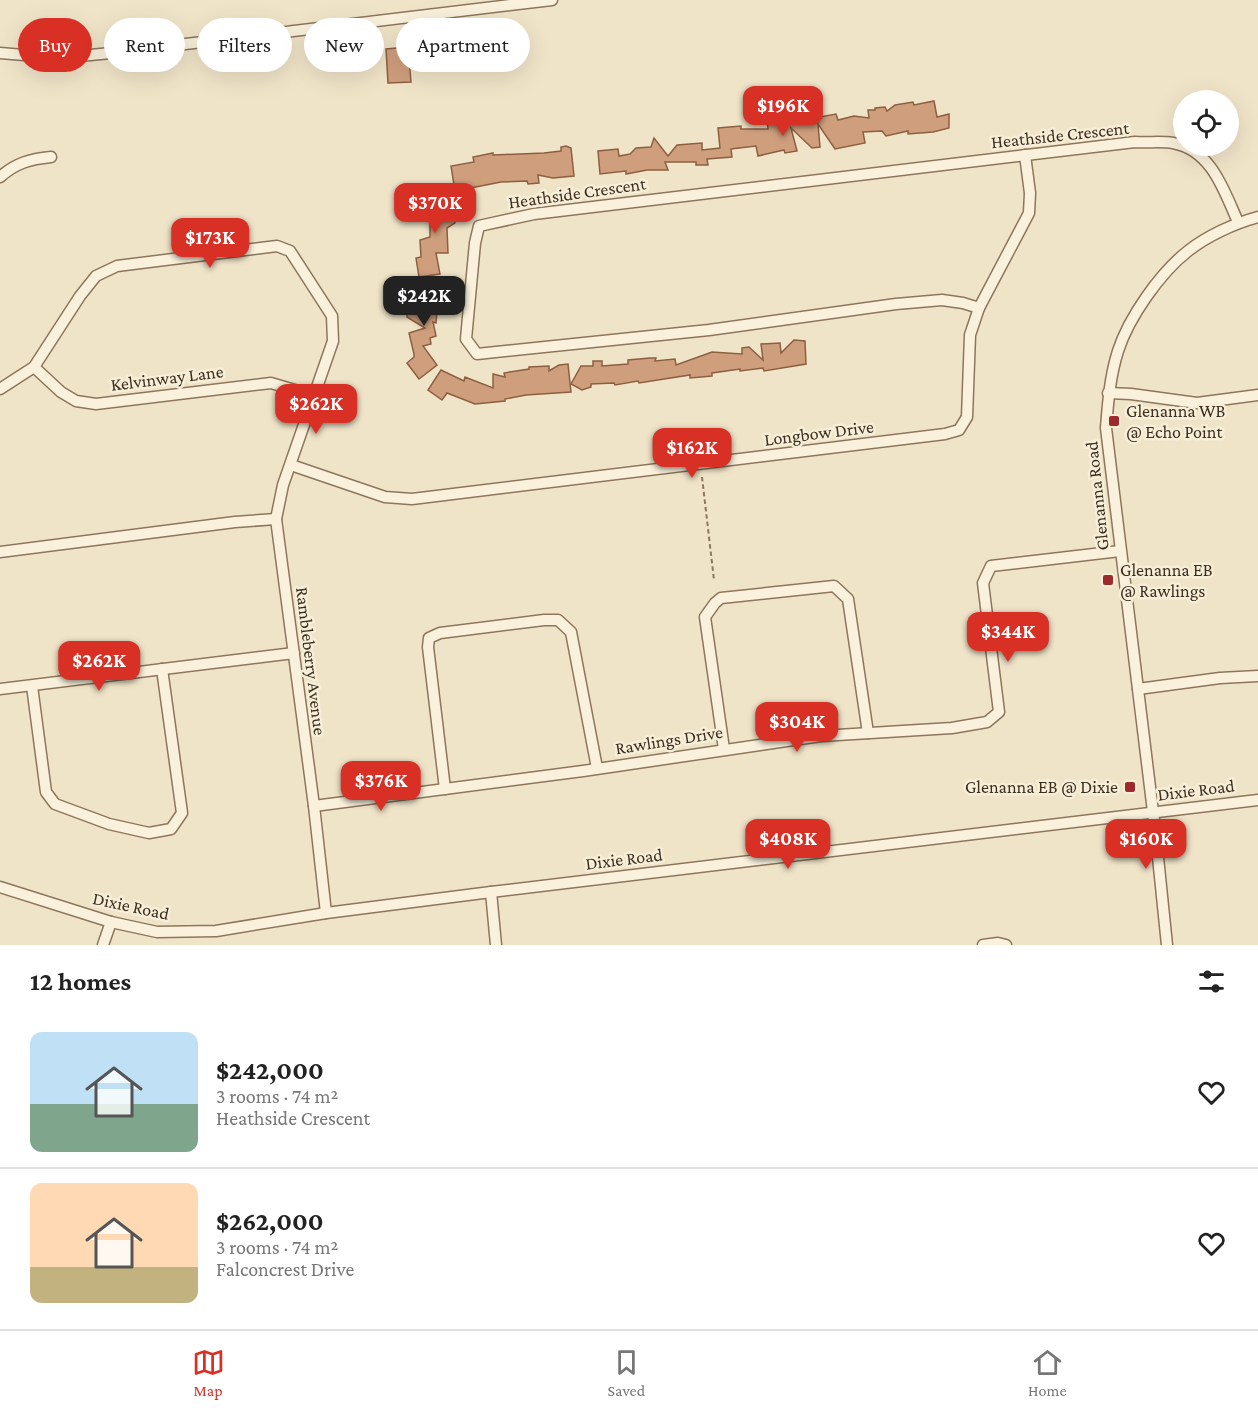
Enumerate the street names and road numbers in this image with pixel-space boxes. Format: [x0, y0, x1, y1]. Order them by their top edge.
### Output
street label: Heathside Crescent [990, 118, 1131, 152]
street label: Heathside Crescent [507, 173, 648, 213]
street label: Kelvinway Lane [110, 361, 225, 395]
street label: Longbow Drive [763, 416, 875, 450]
street label: Glenanna Road [1081, 440, 1113, 552]
street label: Rambleberry Avenue [292, 586, 330, 736]
street label: Rawlings Drive [614, 722, 724, 758]
street label: Dixie Road [1156, 775, 1236, 805]
street label: Dixie Road [584, 844, 664, 874]
street label: Dixie Road [91, 888, 172, 924]

